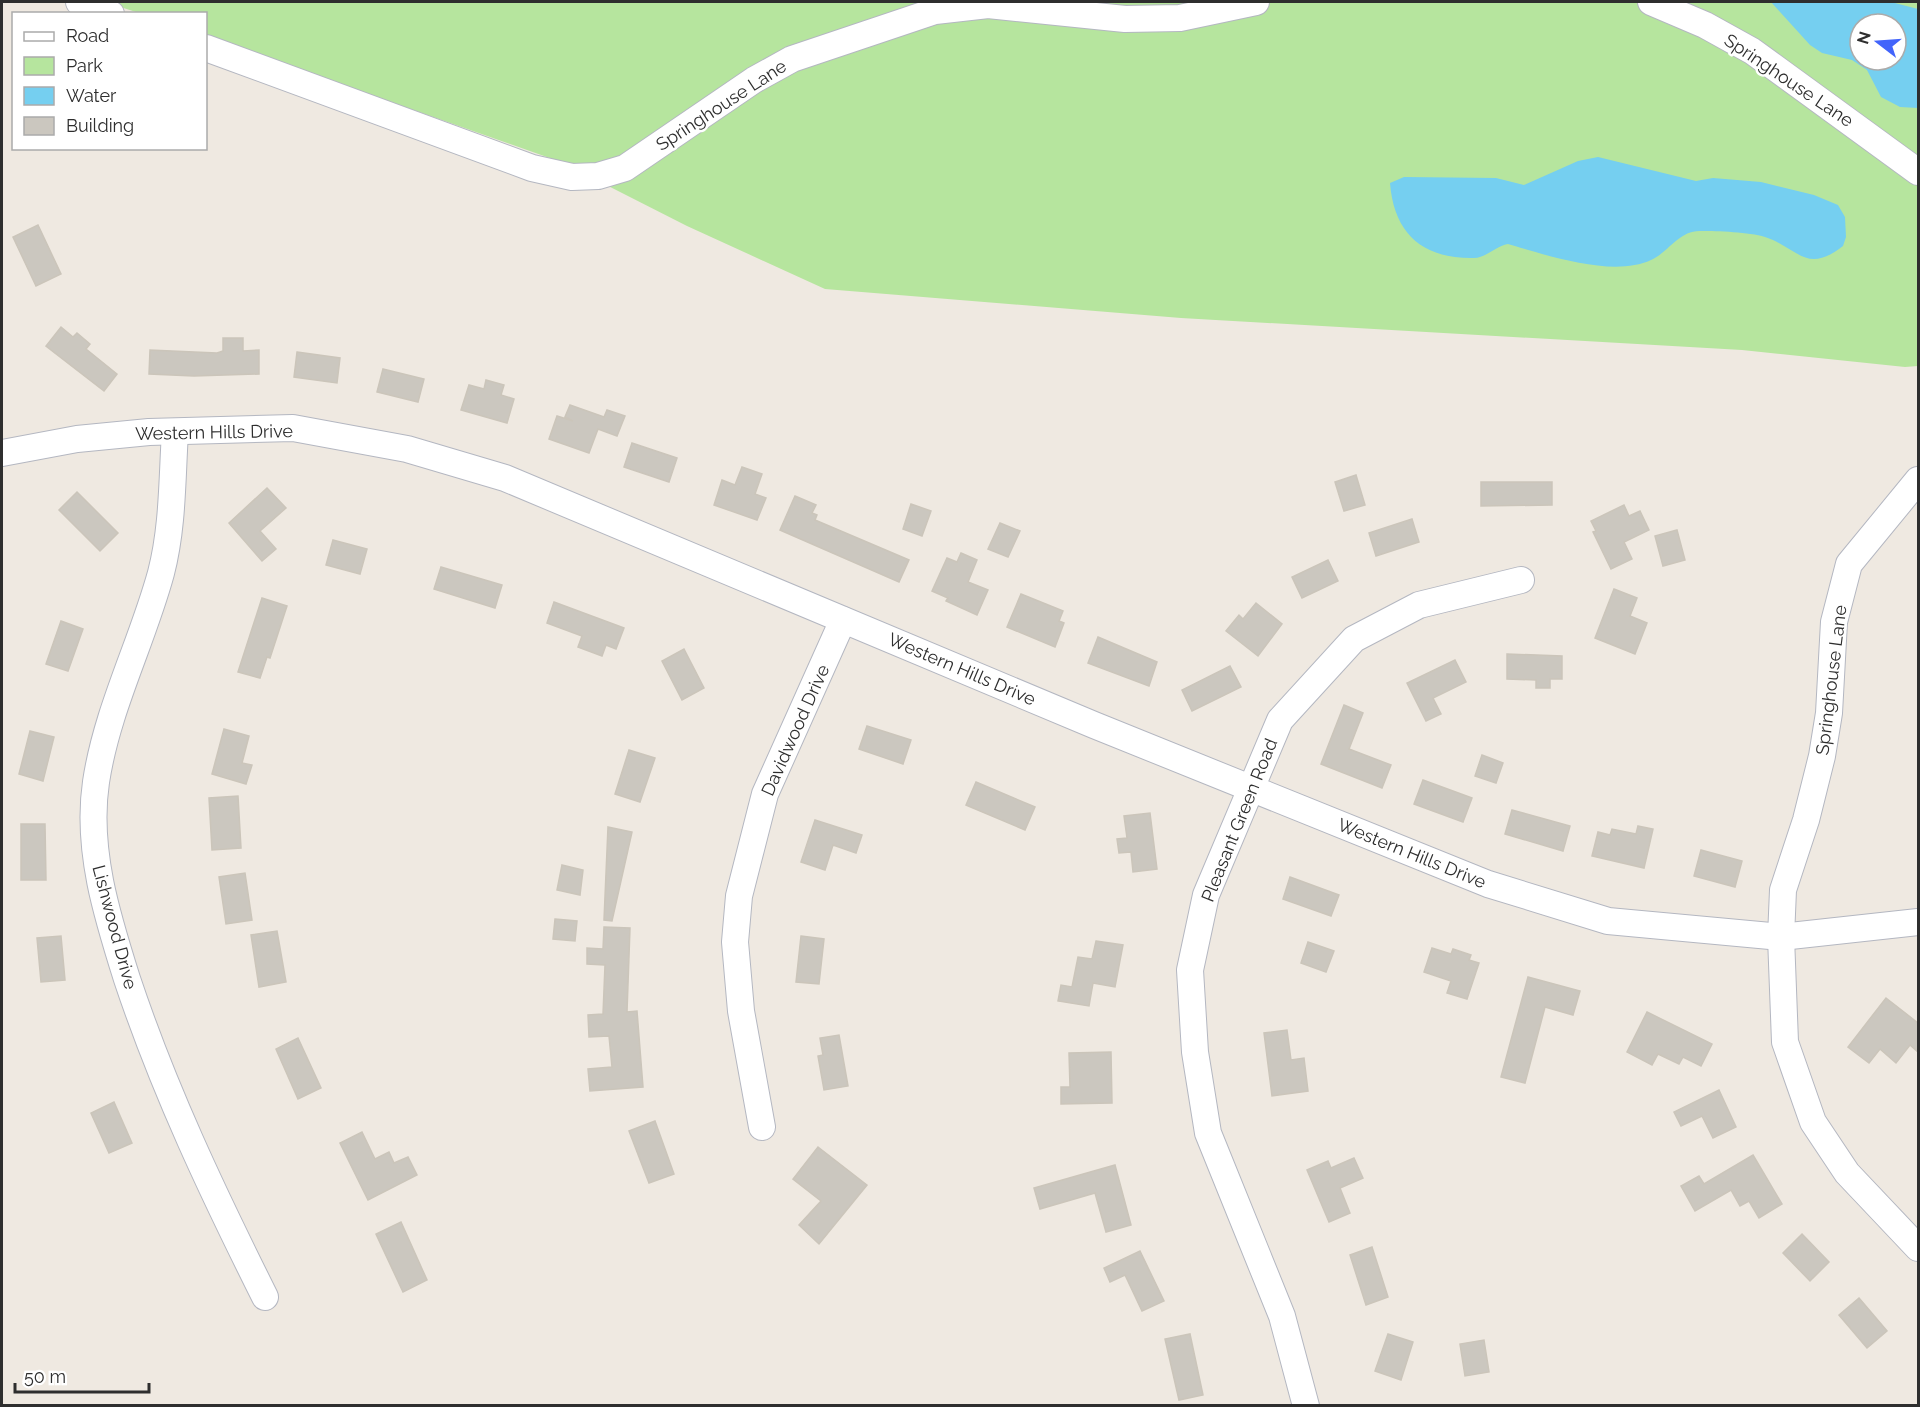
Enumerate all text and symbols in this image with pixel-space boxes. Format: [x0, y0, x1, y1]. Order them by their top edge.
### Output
legend [12, 12, 207, 150]
north arrow [1848, 12, 1908, 72]
text: Road [66, 25, 109, 46]
street label: Springhouse Lane [1721, 29, 1858, 131]
text: N [1853, 29, 1875, 46]
text: Park [66, 55, 103, 76]
street label: Springhouse Lane [652, 55, 790, 155]
text: Water [66, 85, 117, 106]
text: Building [66, 115, 134, 136]
street label: Western Hills Drive [135, 420, 294, 444]
street label: Springhouse Lane [1811, 603, 1851, 756]
street label: Western Hills Drive [885, 628, 1039, 710]
street label: Davidwood Drive [757, 661, 834, 799]
street label: Pleasant Green Road [1197, 735, 1281, 905]
street label: Western Hills Drive [1335, 814, 1490, 892]
street label: Lishwood Drive [88, 863, 142, 992]
scale bar [15, 1356, 148, 1394]
text: 50 m [24, 1366, 66, 1387]

